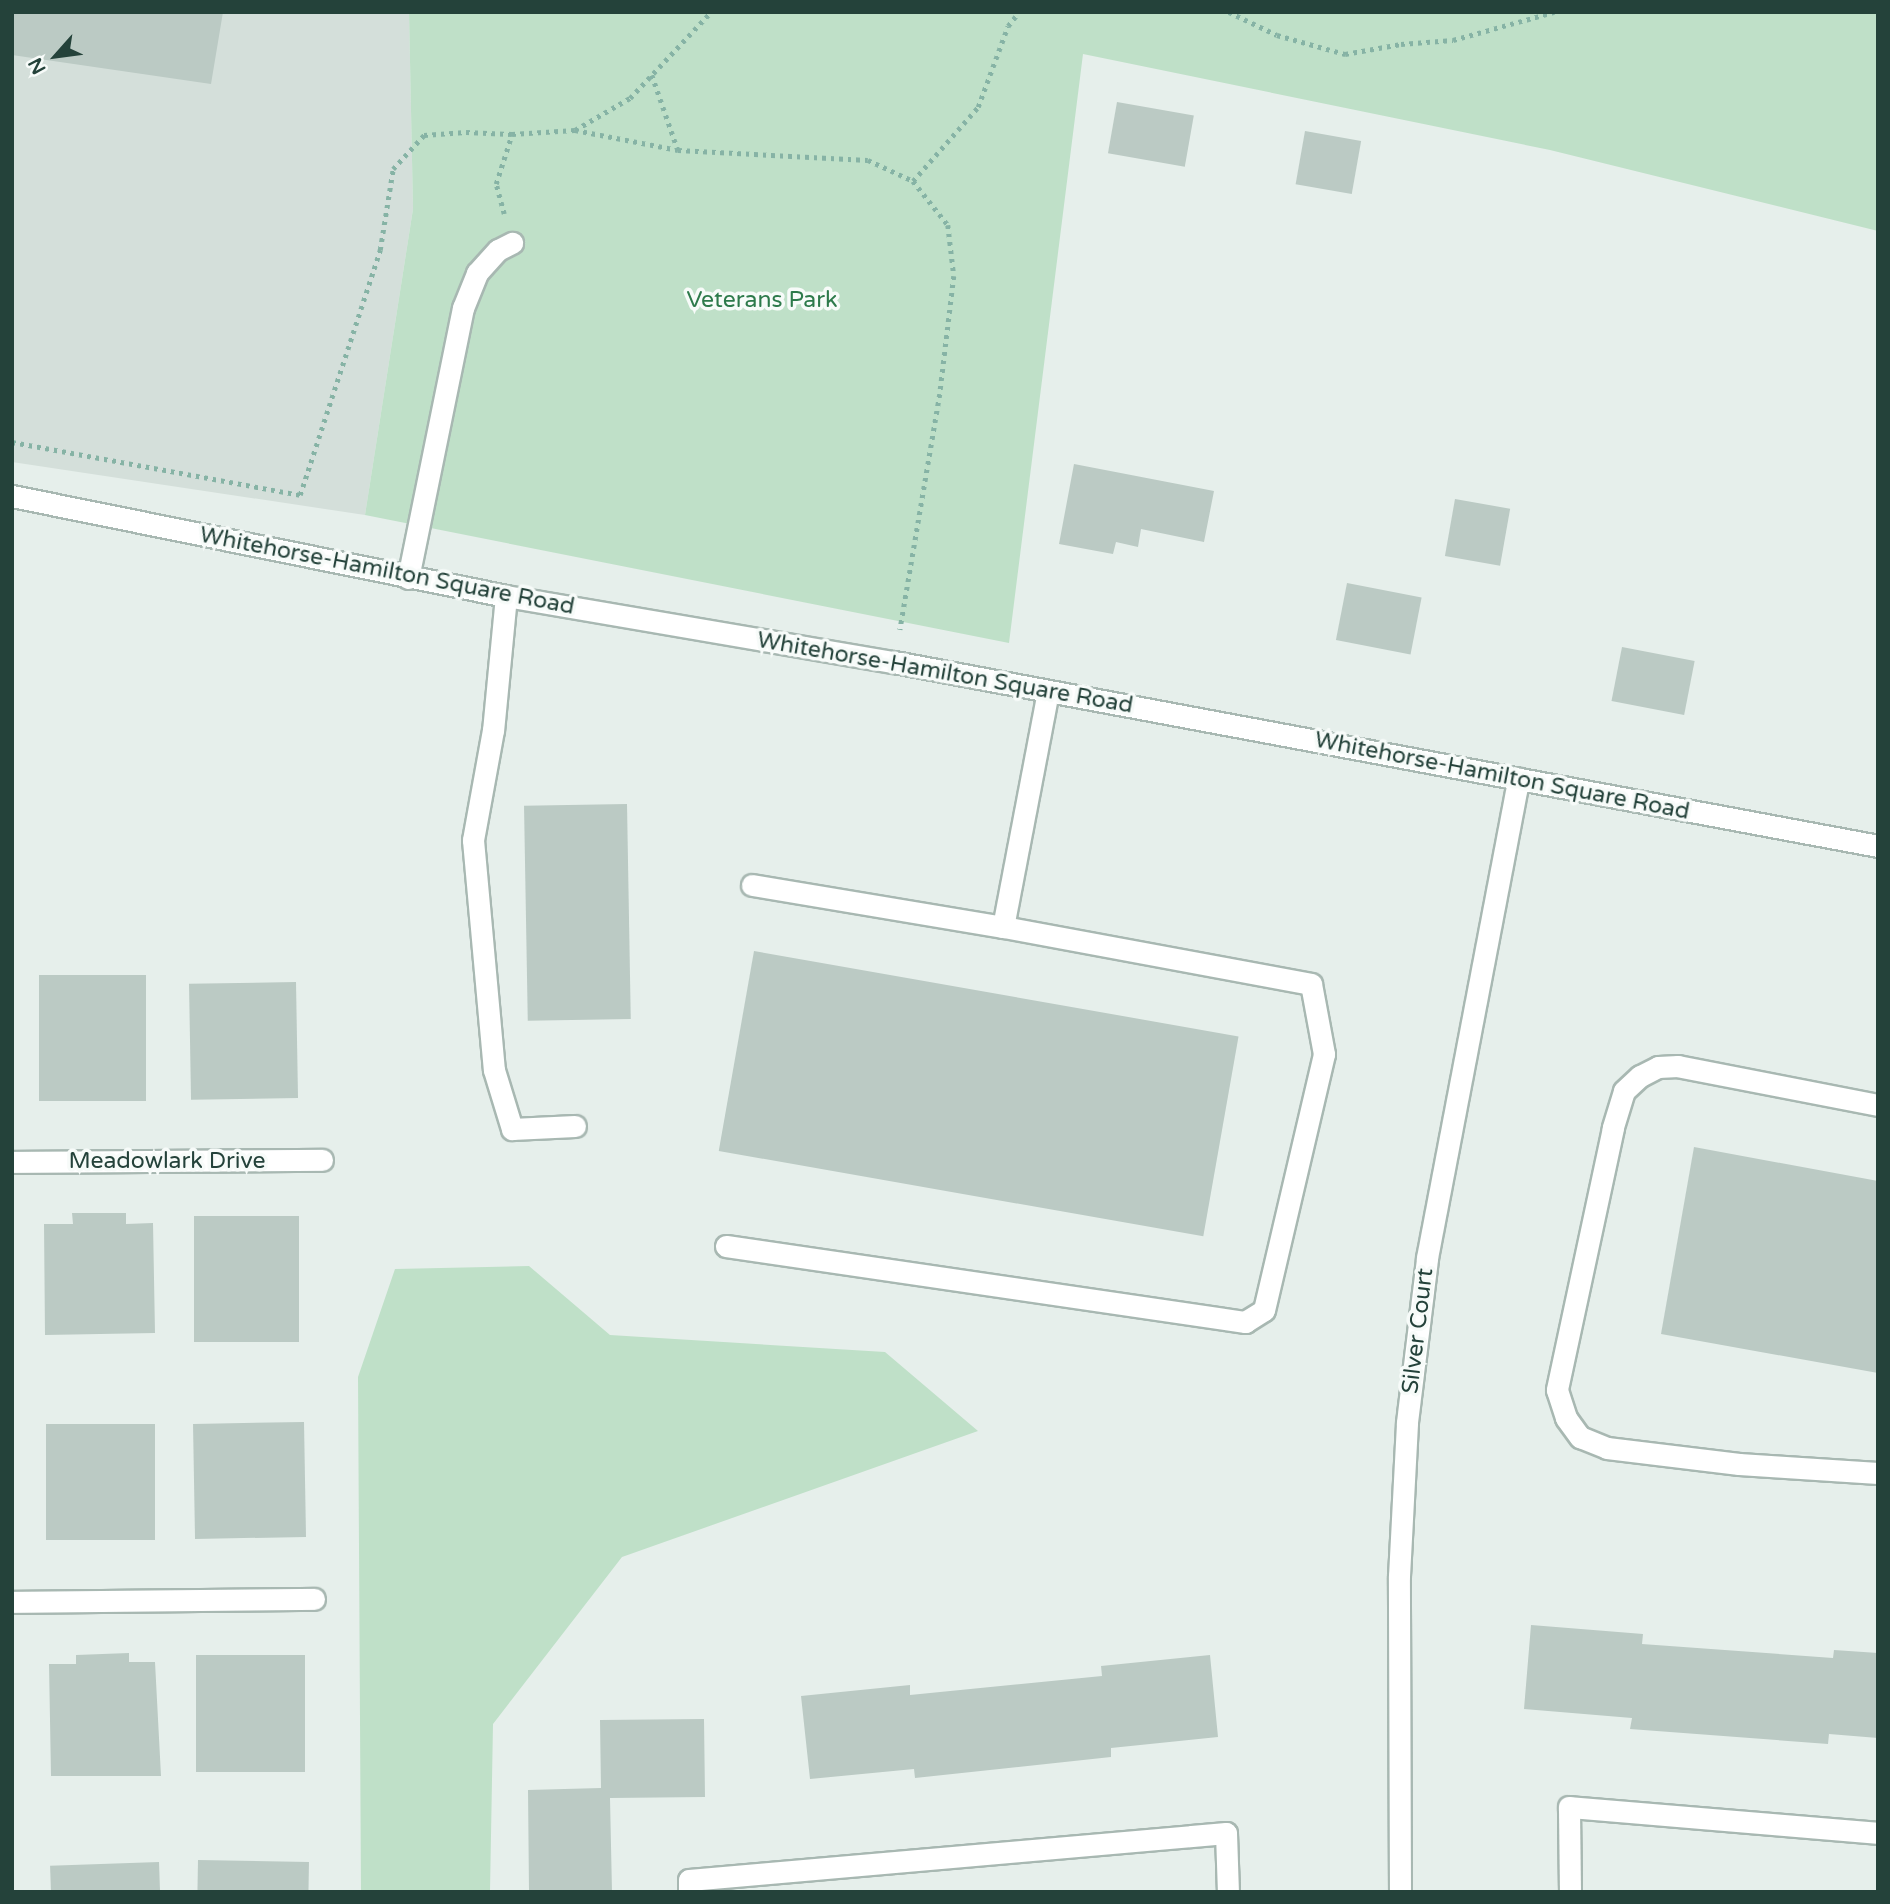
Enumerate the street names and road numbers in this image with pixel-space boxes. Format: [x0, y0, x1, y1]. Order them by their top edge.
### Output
street label: Whitehorse-Hamilton Square Road [197, 521, 577, 621]
street label: Whitehorse-Hamilton Square Road [755, 626, 1135, 720]
street label: Whitehorse-Hamilton Square Road [1312, 726, 1692, 826]
street label: Meadowlark Drive [68, 1147, 266, 1175]
street label: Silver Court [1397, 1267, 1439, 1395]

